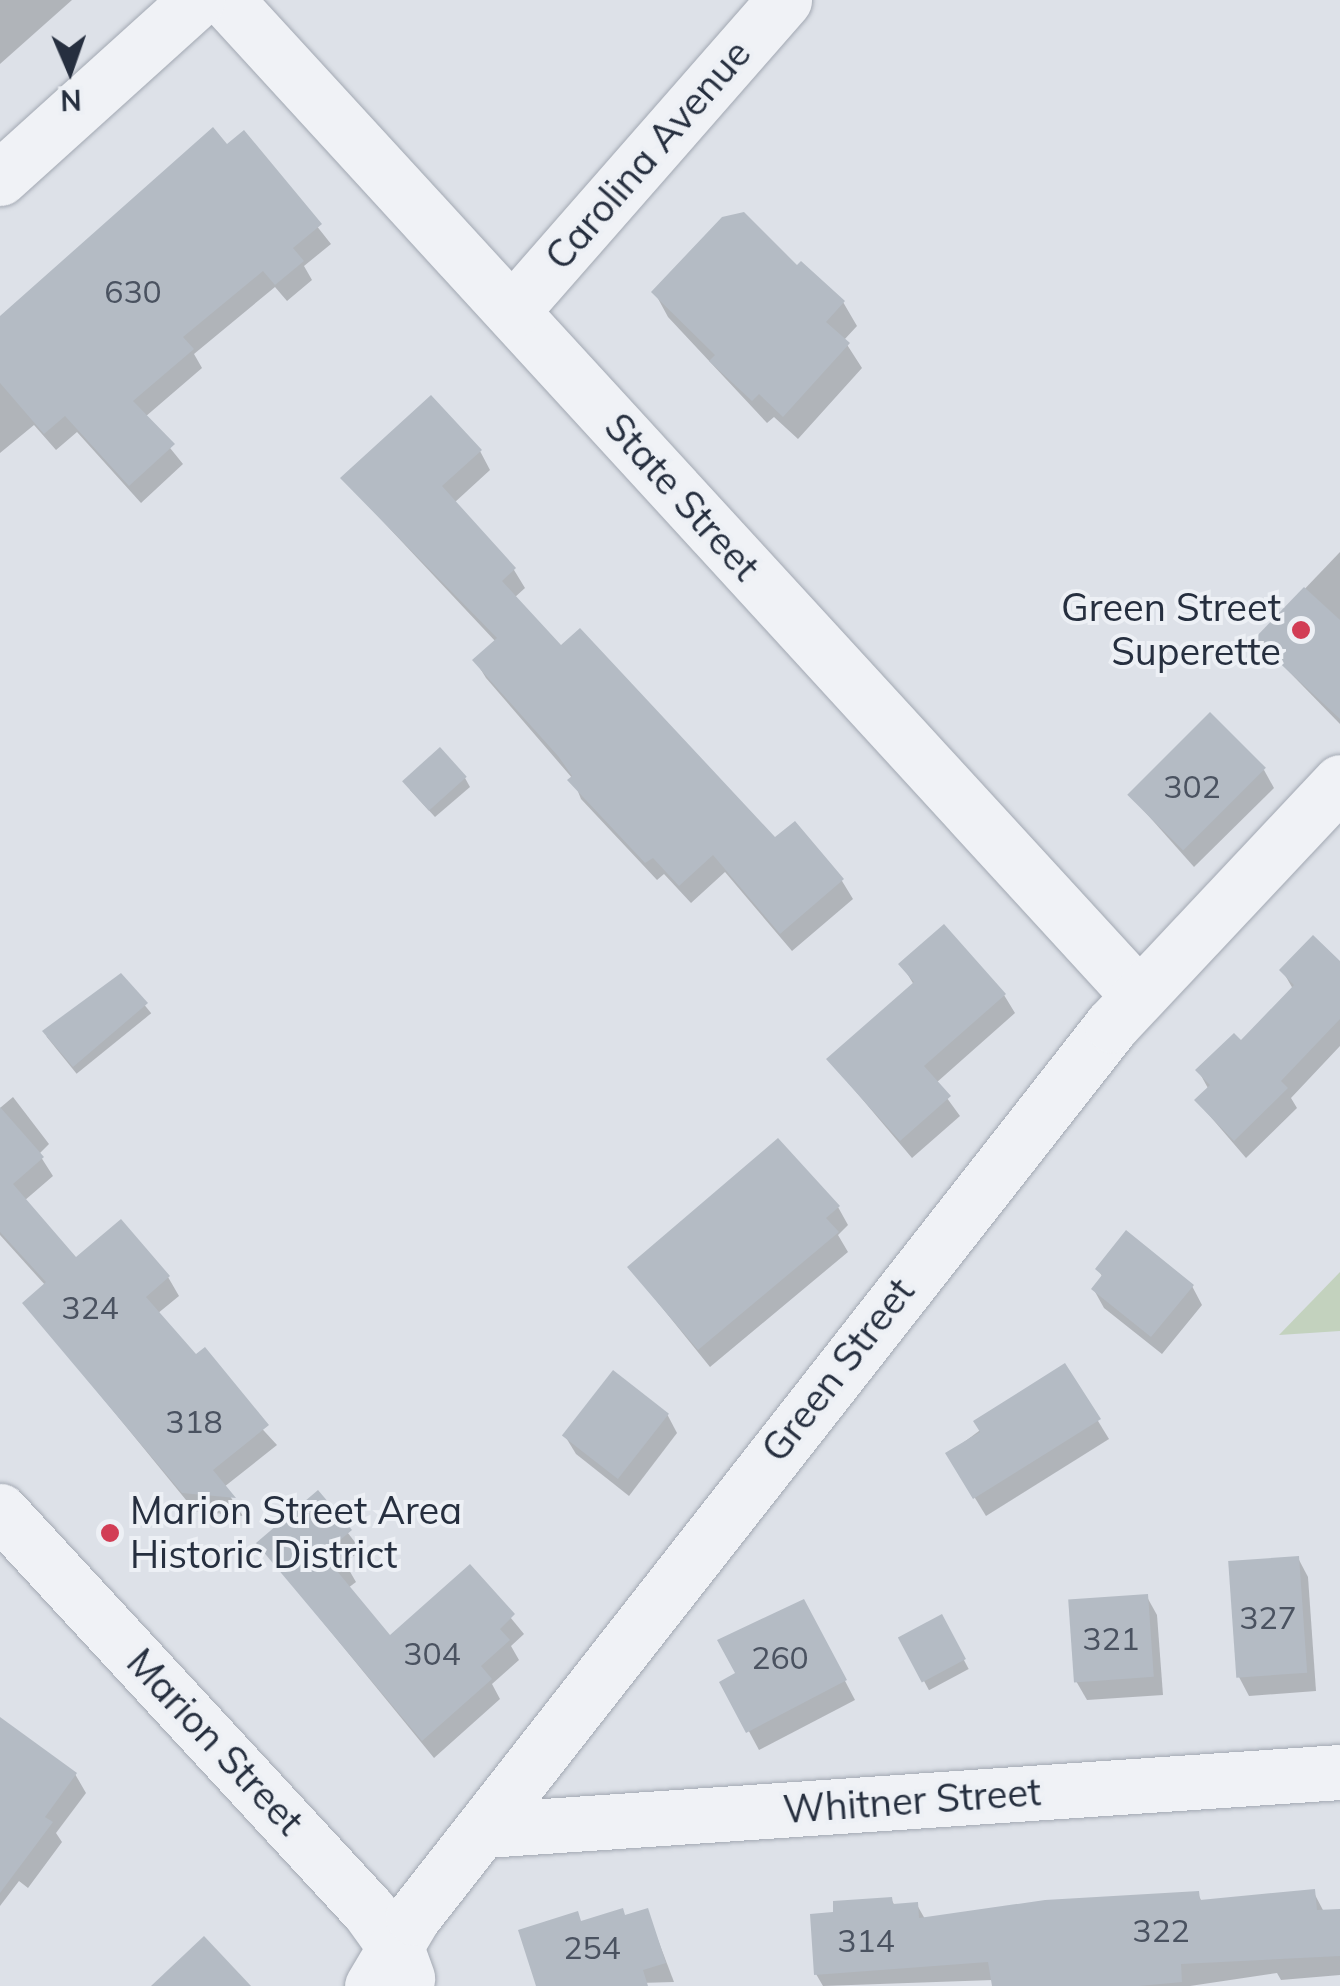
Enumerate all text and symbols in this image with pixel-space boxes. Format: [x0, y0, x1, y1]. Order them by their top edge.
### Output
north arrow [20, 20, 120, 120]
street label: Carolina Avenue [536, 31, 760, 279]
text: N [60, 83, 82, 118]
house number: 630 [104, 272, 162, 310]
street label: State Street [595, 404, 769, 590]
place label: Green Street Superette [1061, 585, 1281, 674]
marker: Green Street Superette [1290, 619, 1312, 641]
house number: 302 [1163, 767, 1221, 805]
street label: Green Street [752, 1269, 924, 1471]
house number: 324 [61, 1288, 119, 1326]
house number: 318 [165, 1402, 223, 1440]
place label: Marion Street Area Historic District [130, 1488, 462, 1578]
marker: Marion Street Area Historic District [99, 1522, 121, 1544]
house number: 327 [1239, 1598, 1297, 1636]
house number: 321 [1082, 1619, 1140, 1657]
house number: 304 [403, 1634, 461, 1672]
house number: 260 [751, 1638, 809, 1676]
street label: Marion Street [117, 1640, 313, 1844]
street label: Whitner Street [781, 1769, 1043, 1833]
house number: 322 [1132, 1911, 1190, 1949]
house number: 314 [837, 1921, 895, 1959]
house number: 254 [563, 1928, 621, 1966]

